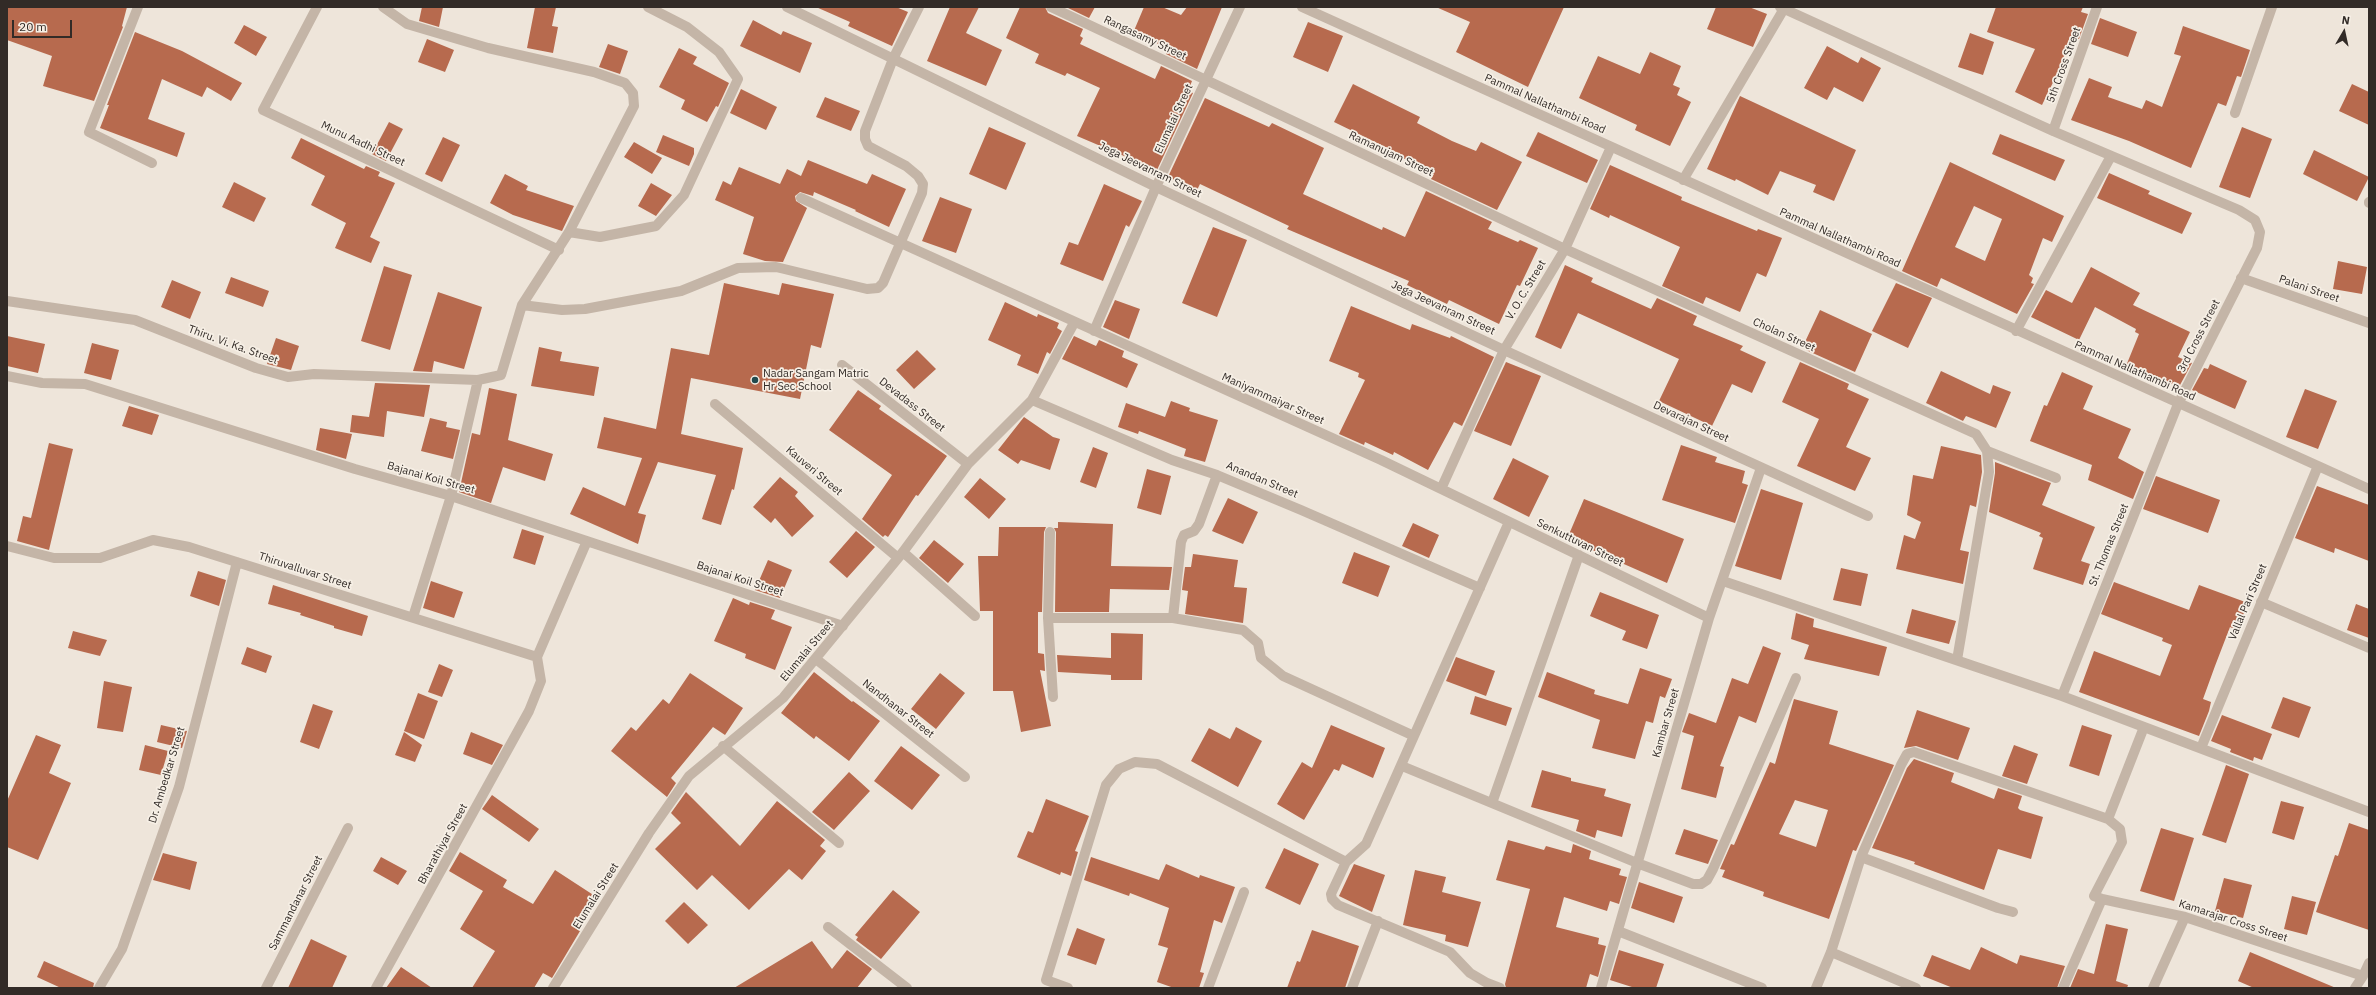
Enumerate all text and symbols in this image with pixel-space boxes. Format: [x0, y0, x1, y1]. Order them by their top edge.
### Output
scale bar [14, 12, 74, 38]
north arrow [2324, 12, 2364, 52]
street label: Rangasamy Street [1102, 13, 1188, 63]
text: N [2341, 13, 2351, 28]
text: 20 m [19, 19, 47, 34]
street label: 5th Cross Street [2044, 25, 2084, 105]
street label: Pammal Nallathambi Road [1482, 71, 1608, 137]
street label: Elumalai Street [1152, 82, 1196, 156]
street label: Munu Aadhi Street [319, 119, 407, 169]
street label: Ramanujam Street [1347, 129, 1435, 179]
street label: Jega Jeevanram Street [1096, 139, 1204, 201]
street label: Pammal Nallathambi Road [1777, 205, 1903, 271]
street label: V. O. C. Street [1503, 258, 1549, 322]
street label: Palani Street [2277, 272, 2341, 306]
street label: Jega Jeevanram Street [1389, 278, 1497, 338]
street label: 3rd Cross Street [2175, 297, 2223, 375]
street label: Cholan Street [1751, 315, 1817, 355]
street label: Thiru. Vi. Ka. Street [186, 323, 280, 367]
street label: Pammal Nallathambi Road [2072, 338, 2198, 404]
place label: Nadar Sangam Matric Hr Sec School [763, 367, 869, 393]
street label: Maniyammaiyar Street [1220, 370, 1326, 428]
marker: Nadar Sangam Matric Hr Sec School [750, 375, 760, 385]
street label: Devadass Street [876, 375, 948, 435]
street label: Devarajan Street [1651, 399, 1731, 445]
street label: Kauveri Street [783, 443, 845, 499]
street label: Bajanai Koil Street [386, 459, 476, 497]
street label: Anandan Street [1224, 459, 1300, 501]
street label: St. Thomas Street [2086, 502, 2132, 588]
street label: Senkuttuvan Street [1535, 516, 1625, 570]
street label: Thiruvalluvar Street [257, 550, 353, 592]
street label: Bajanai Koil Street [695, 559, 785, 599]
street label: Vallal Pari Street [2226, 562, 2270, 642]
street label: Elumalai Street [778, 618, 836, 684]
street label: Nandhanar Street [860, 677, 936, 741]
street label: Kambar Street [1650, 687, 1682, 759]
street label: Dr. Ambedkar Street [146, 725, 188, 825]
street label: Bharathiyar Street [415, 801, 471, 887]
street label: Sammandanar Street [266, 853, 326, 953]
street label: Elumalai Street [570, 860, 622, 932]
street label: Kamarajar Cross Street [2177, 897, 2289, 945]

